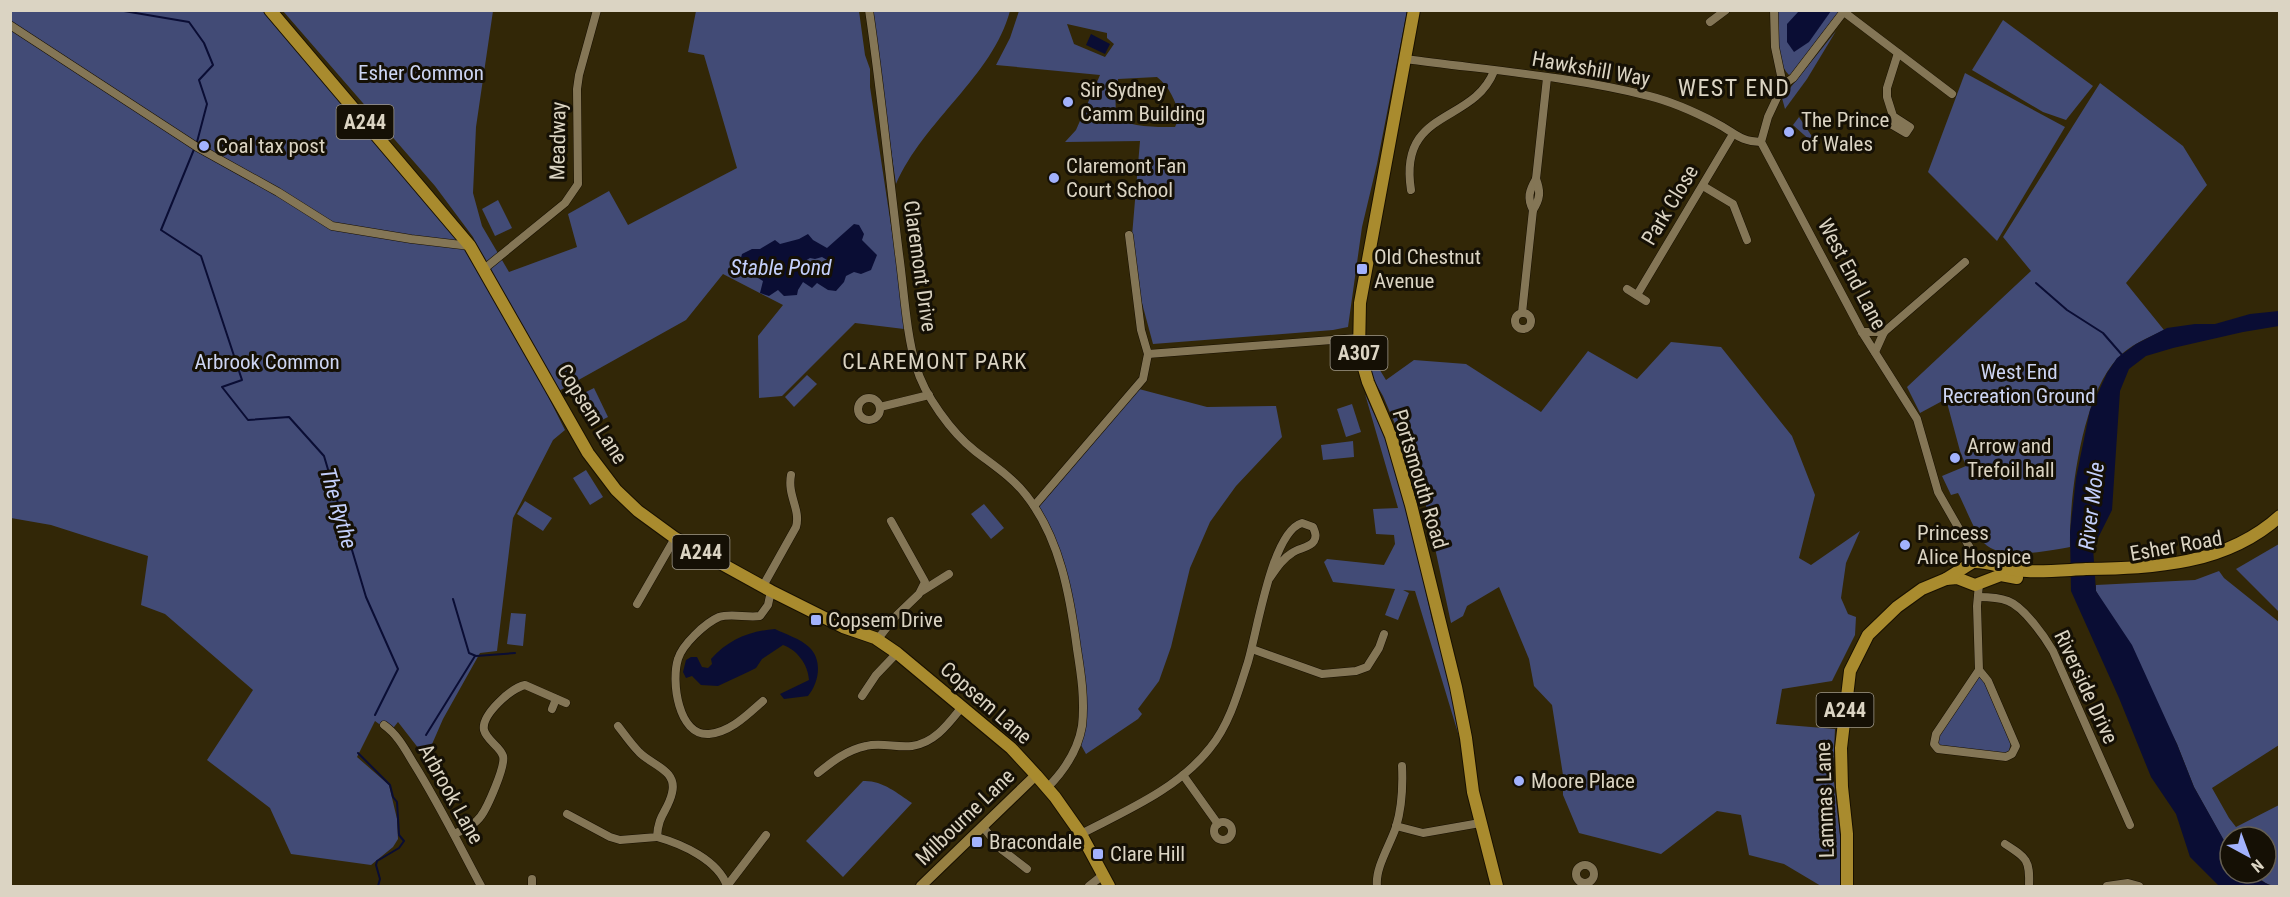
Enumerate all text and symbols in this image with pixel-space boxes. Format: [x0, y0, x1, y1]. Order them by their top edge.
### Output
street label: Hawkshill Way [1530, 47, 1652, 91]
park label: Esher Common [358, 61, 484, 85]
district label: WEST END [1678, 74, 1790, 102]
place label: Sir Sydney Camm Building [1080, 78, 1205, 126]
marker: Sir Sydney Camm Building [1061, 95, 1075, 109]
street label: Meadway [545, 101, 571, 180]
road number: A244 [336, 105, 394, 139]
place label: The Prince of Wales [1801, 108, 1889, 156]
marker: The Prince of Wales [1782, 125, 1796, 139]
place label: Coal tax post [216, 134, 325, 158]
marker: Coal tax post [197, 139, 211, 153]
place label: Claremont Fan Court School [1066, 154, 1186, 202]
street label: Park Close [1637, 161, 1703, 249]
marker: Claremont Fan Court School [1047, 171, 1061, 185]
street label: Claremont Drive [899, 199, 941, 333]
street label: West End Lane [1813, 214, 1891, 334]
place label: Old Chestnut Avenue [1374, 245, 1481, 293]
water label: Stable Pond [730, 255, 832, 280]
marker: Old Chestnut Avenue [1355, 262, 1369, 276]
road number: A307 [1330, 336, 1388, 370]
district label: CLAREMONT PARK [842, 349, 1028, 374]
park label: Arbrook Common [194, 350, 340, 374]
street label: Copsem Lane [552, 360, 632, 468]
park label: West End Recreation Ground [1942, 360, 2096, 408]
street label: Portsmouth Road [1387, 406, 1453, 552]
place label: Arrow and Trefoil hall [1967, 434, 2055, 482]
marker: Arrow and Trefoil hall [1948, 451, 1962, 465]
water label: River Mole [2074, 461, 2109, 551]
water label: The Rythe [315, 465, 362, 552]
place label: Princess Alice Hospice [1917, 521, 2031, 569]
street label: Esher Road [2128, 526, 2224, 566]
road number: A244 [672, 535, 730, 569]
marker: Princess Alice Hospice [1898, 538, 1912, 552]
place label: Copsem Drive [828, 608, 943, 632]
marker: Copsem Drive [809, 613, 823, 627]
street label: Riverside Drive [2049, 626, 2123, 748]
street label: Copsem Lane [936, 657, 1037, 749]
road number: A244 [1816, 693, 1874, 727]
street label: Arbrook Lane [414, 740, 488, 848]
street label: Lammas Lane [1811, 741, 1839, 858]
street label: Milbourne Lane [911, 764, 1019, 870]
place label: Moore Place [1531, 769, 1635, 793]
marker: Moore Place [1512, 774, 1526, 788]
north arrow [2218, 825, 2278, 885]
place label: Bracondale [989, 830, 1082, 854]
marker: Bracondale [970, 835, 984, 849]
place label: Clare Hill [1110, 842, 1185, 866]
marker: Clare Hill [1091, 847, 1105, 861]
text: N [2248, 856, 2267, 876]

